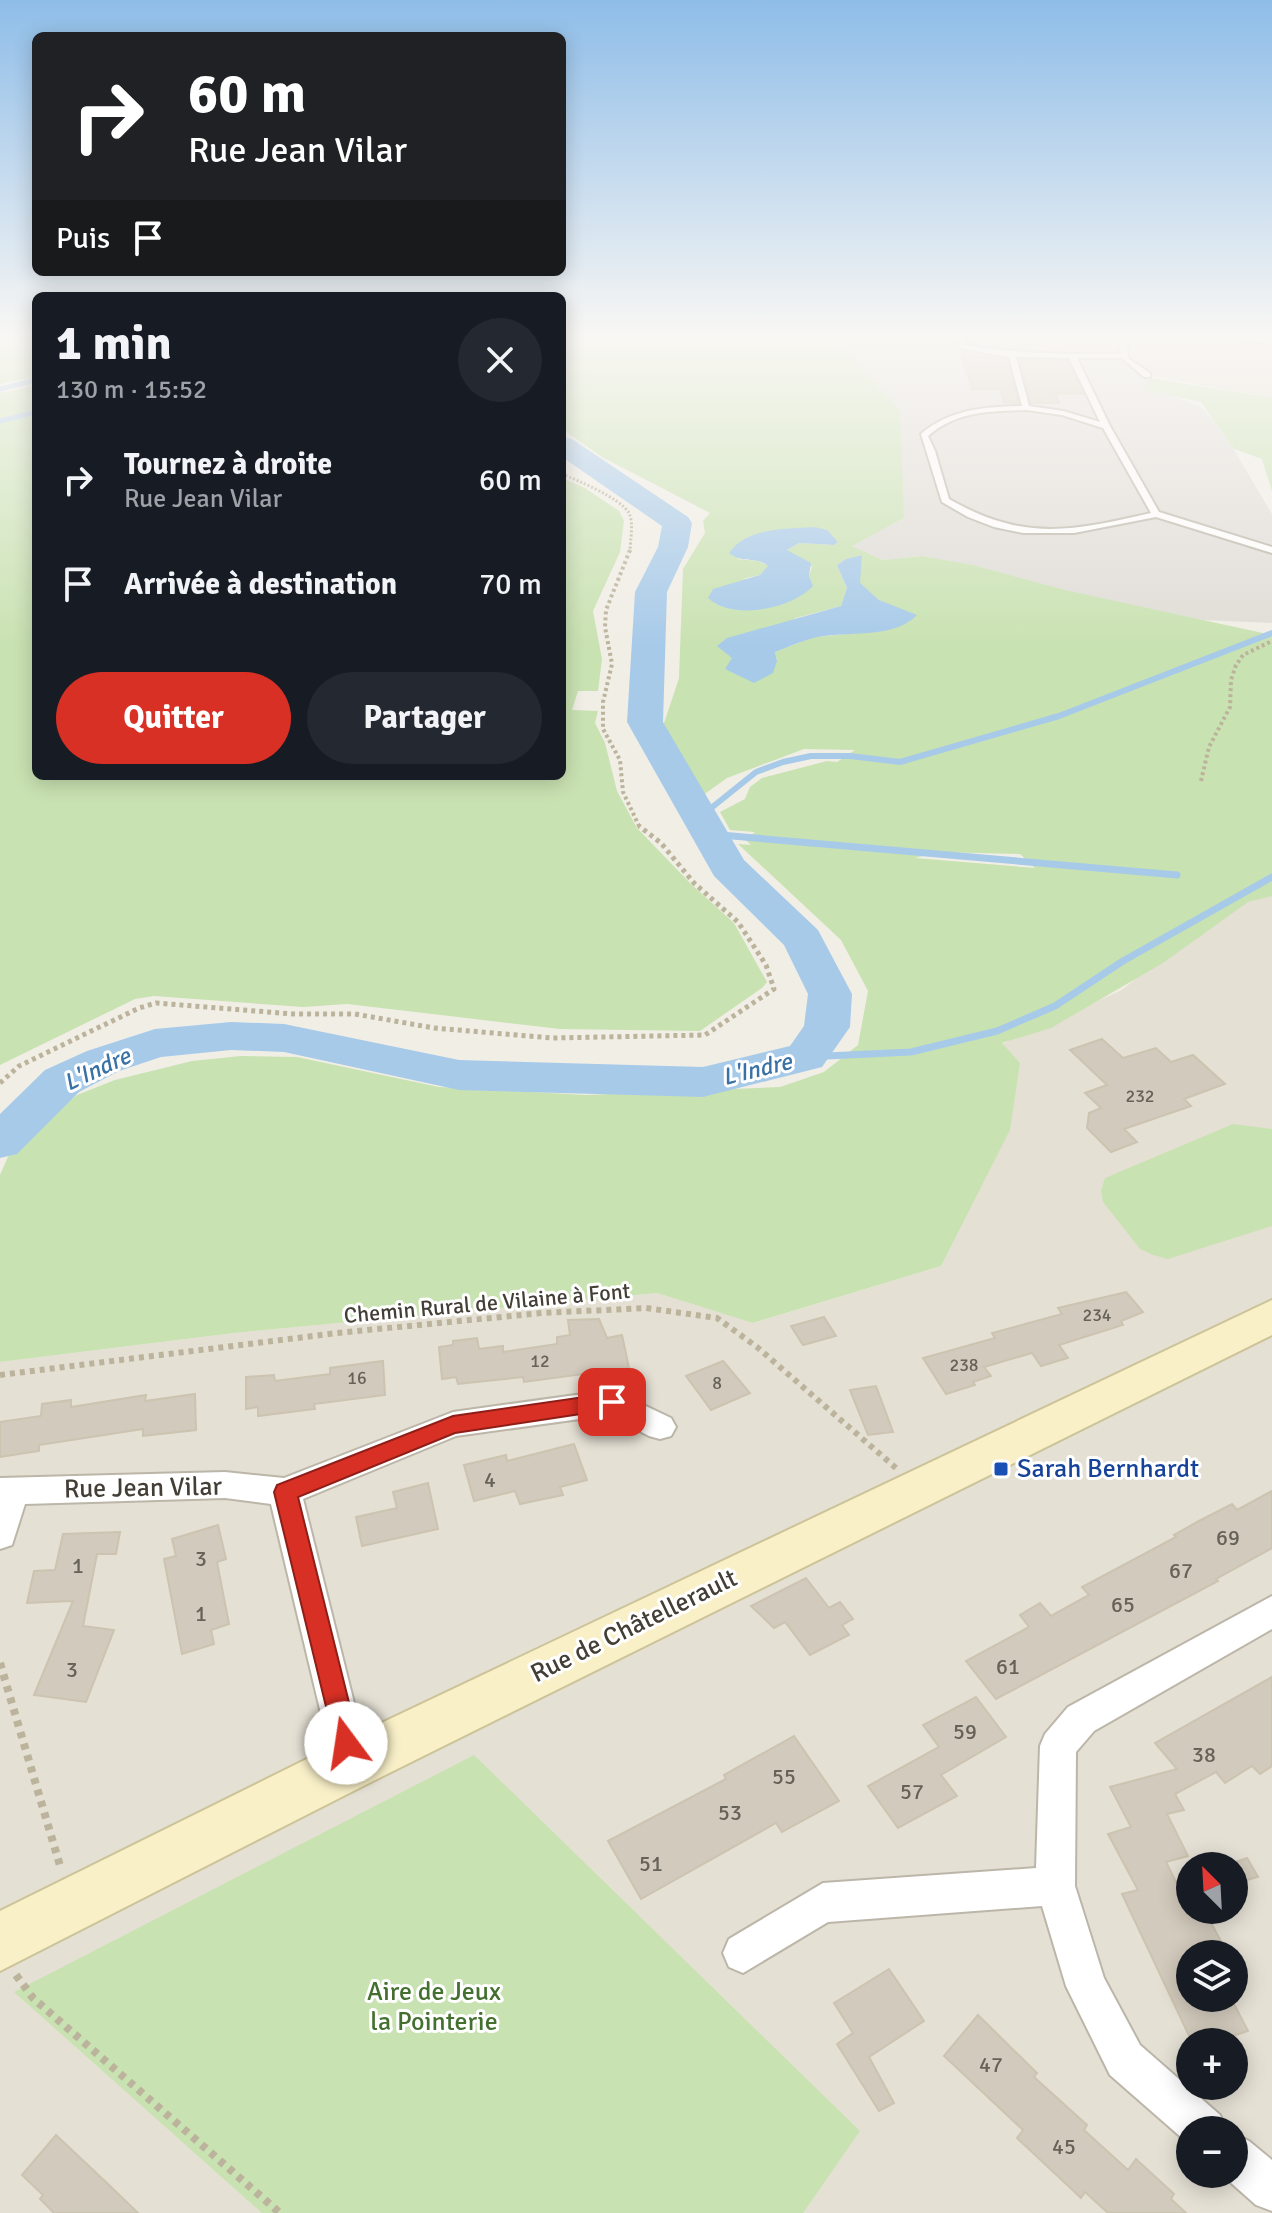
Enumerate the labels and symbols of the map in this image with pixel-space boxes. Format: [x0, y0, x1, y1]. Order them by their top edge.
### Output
water label: L'Indre [59, 1040, 136, 1097]
water label: L'Indre [719, 1046, 796, 1092]
house number: 232 [1125, 1085, 1155, 1107]
street label: Chemin Rural de Vilaine à Font [343, 1277, 632, 1329]
house number: 234 [1082, 1304, 1112, 1326]
house number: 12 [530, 1350, 550, 1372]
house number: 238 [949, 1354, 979, 1376]
house number: 16 [347, 1367, 367, 1389]
pin [578, 1368, 646, 1436]
house number: 8 [712, 1372, 722, 1394]
place label: Sarah Bernhardt [1017, 1453, 1199, 1485]
marker: Sarah Bernhardt [992, 1460, 1010, 1478]
house number: 4 [484, 1466, 496, 1493]
street label: Rue Jean Vilar [64, 1471, 223, 1505]
house number: 69 [1216, 1524, 1240, 1551]
house number: 3 [195, 1545, 207, 1572]
house number: 1 [72, 1552, 84, 1579]
house number: 67 [1169, 1557, 1193, 1584]
street label: Rue de Châtellerault [525, 1562, 743, 1690]
house number: 65 [1111, 1591, 1135, 1618]
house number: 1 [195, 1600, 207, 1627]
house number: 61 [996, 1653, 1020, 1680]
house number: 3 [66, 1656, 78, 1683]
position arrow [304, 1701, 388, 1785]
house number: 59 [953, 1718, 977, 1745]
house number: 38 [1192, 1741, 1216, 1768]
house number: 55 [772, 1763, 796, 1790]
house number: 57 [900, 1778, 924, 1805]
house number: 53 [718, 1799, 742, 1826]
house number: 51 [639, 1850, 663, 1877]
north arrow [1176, 1852, 1248, 1924]
park label: Aire de Jeux la Pointerie [367, 1976, 501, 2038]
house number: 47 [979, 2051, 1003, 2078]
house number: 45 [1052, 2133, 1076, 2160]

